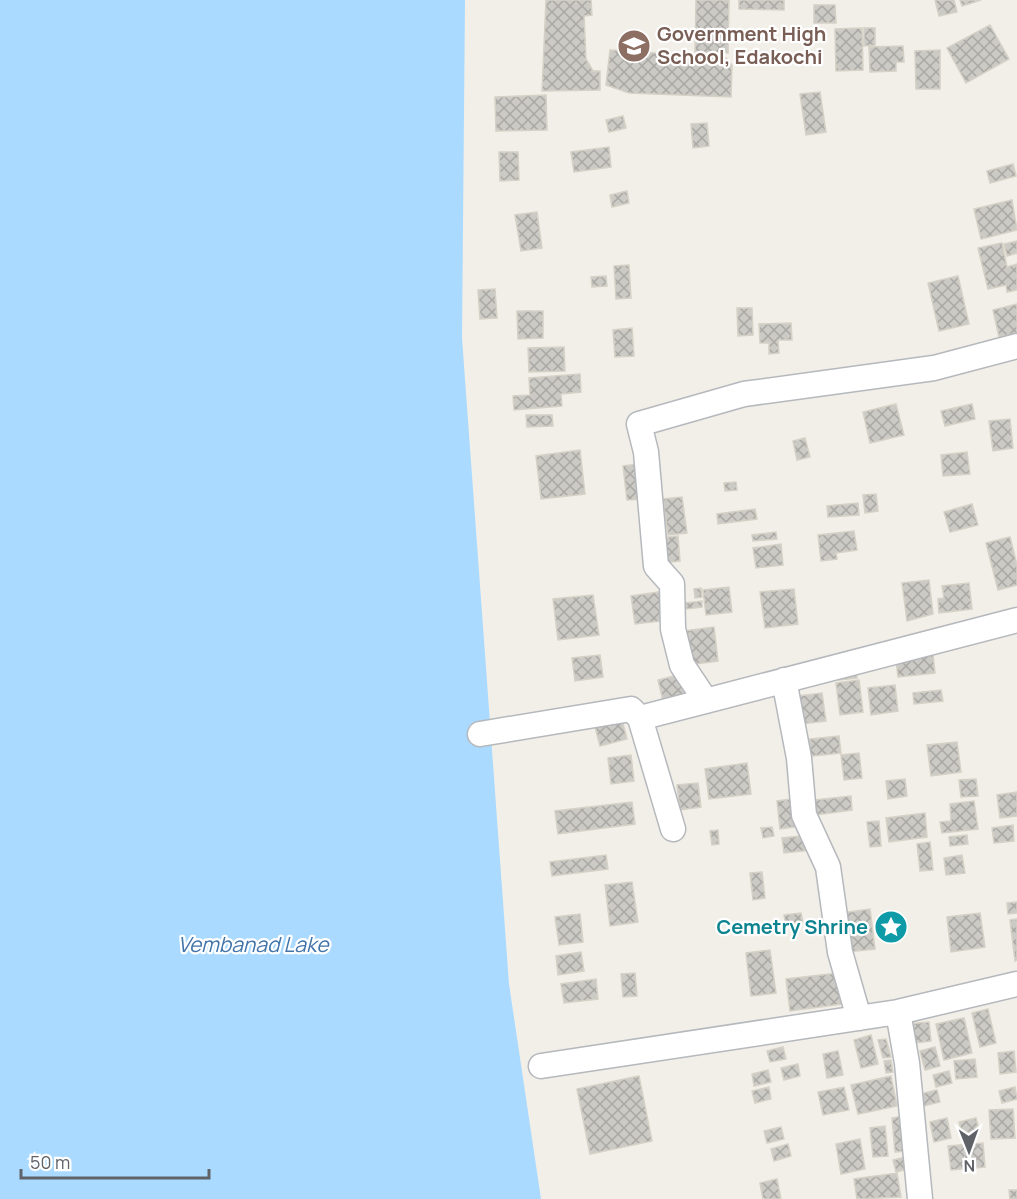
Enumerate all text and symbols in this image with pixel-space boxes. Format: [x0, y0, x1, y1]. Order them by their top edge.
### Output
place label: Government High School, Edakochi [657, 20, 826, 70]
school or university icon: Government High School, Edakochi [616, 28, 652, 64]
place icon: Cemetry Shrine [873, 909, 909, 945]
place label: Cemetry Shrine [717, 913, 868, 940]
water label: Vembanad Lake [178, 930, 330, 958]
north arrow [939, 1121, 999, 1181]
scale bar [21, 1142, 208, 1180]
text: 50 m [30, 1150, 70, 1174]
text: N [963, 1155, 975, 1177]

